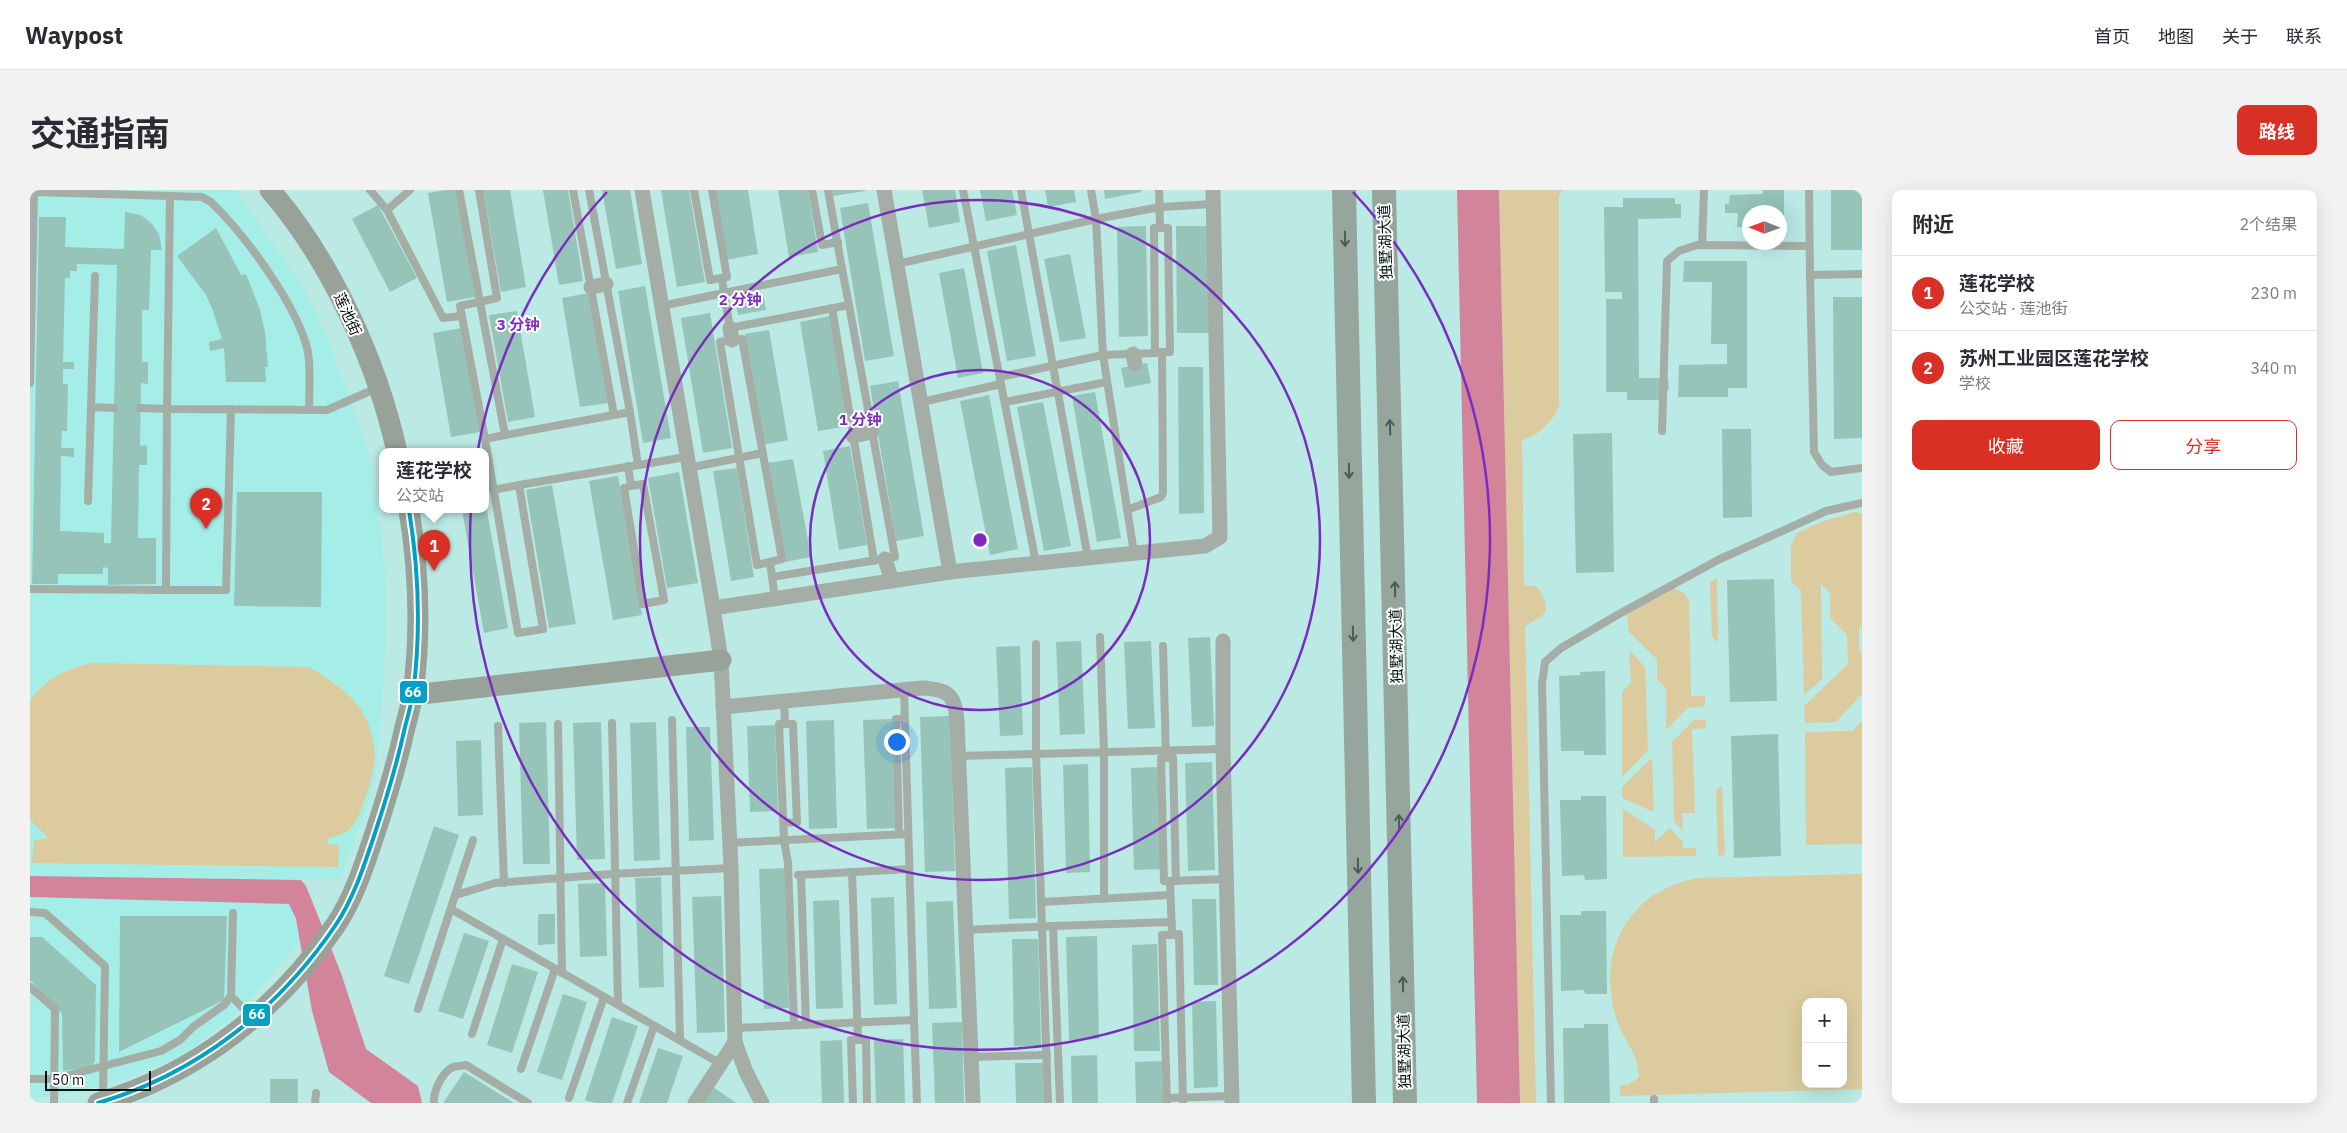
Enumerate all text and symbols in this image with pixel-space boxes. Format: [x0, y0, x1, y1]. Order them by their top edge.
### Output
text: Waypost [25, 19, 123, 51]
text: 首页 [2094, 25, 2130, 48]
text: 地图 [2158, 25, 2194, 48]
text: 关于 [2222, 25, 2258, 48]
text: 联系 [2286, 25, 2322, 48]
button: 路线 [2237, 105, 2317, 155]
text: 交通指南 [30, 110, 170, 156]
street label: 独墅湖大道 [1374, 204, 1396, 280]
north arrow [1742, 205, 1787, 250]
text: 附近 [1912, 210, 1954, 238]
text: 2个结果 [2239, 214, 2297, 234]
one-way arrow [1340, 230, 1349, 246]
text: 莲花学校 [1959, 271, 2035, 295]
text: 1 [1923, 283, 1933, 303]
text: 230 m [2250, 283, 2297, 303]
street label: 莲池街 [330, 290, 366, 338]
text: 2 分钟 [719, 290, 761, 309]
text: 公交站 · 莲池街 [1959, 298, 2068, 318]
text: 3 分钟 [497, 315, 539, 334]
text: 苏州工业园区莲花学校 [1959, 346, 2149, 370]
text: 2 [1923, 358, 1933, 378]
text: 340 m [2250, 358, 2297, 378]
text: 学校 [1959, 373, 1991, 393]
text: 1 分钟 [839, 410, 881, 429]
one-way arrow [1386, 419, 1395, 435]
button: 收藏 [1912, 420, 2100, 470]
button: 分享 [2110, 420, 2297, 470]
popup [379, 448, 489, 513]
text: 莲花学校 [396, 458, 472, 482]
one-way arrow [1345, 463, 1354, 479]
text: 公交站 [396, 485, 444, 505]
pin: 2 [190, 488, 222, 529]
pin: 1 [418, 530, 450, 571]
centre of rings [971, 531, 989, 549]
one-way arrow [1390, 582, 1399, 598]
street label: 独墅湖大道 [1386, 608, 1406, 684]
one-way arrow [1348, 625, 1358, 641]
line badge: 66 [399, 680, 428, 704]
text: 66 [405, 683, 421, 701]
your location [884, 729, 910, 755]
one-way arrow [1395, 814, 1404, 830]
one-way arrow [1353, 858, 1363, 874]
one-way arrow [1398, 977, 1408, 993]
map controls [1802, 998, 1847, 1088]
button: + [1802, 998, 1847, 1043]
line badge: 66 [242, 1003, 271, 1027]
text: 66 [249, 1005, 265, 1023]
street label: 独墅湖大道 [1394, 1013, 1414, 1089]
button: − [1802, 1043, 1847, 1088]
scale bar [45, 1068, 151, 1091]
text: 50 m [52, 1071, 84, 1089]

